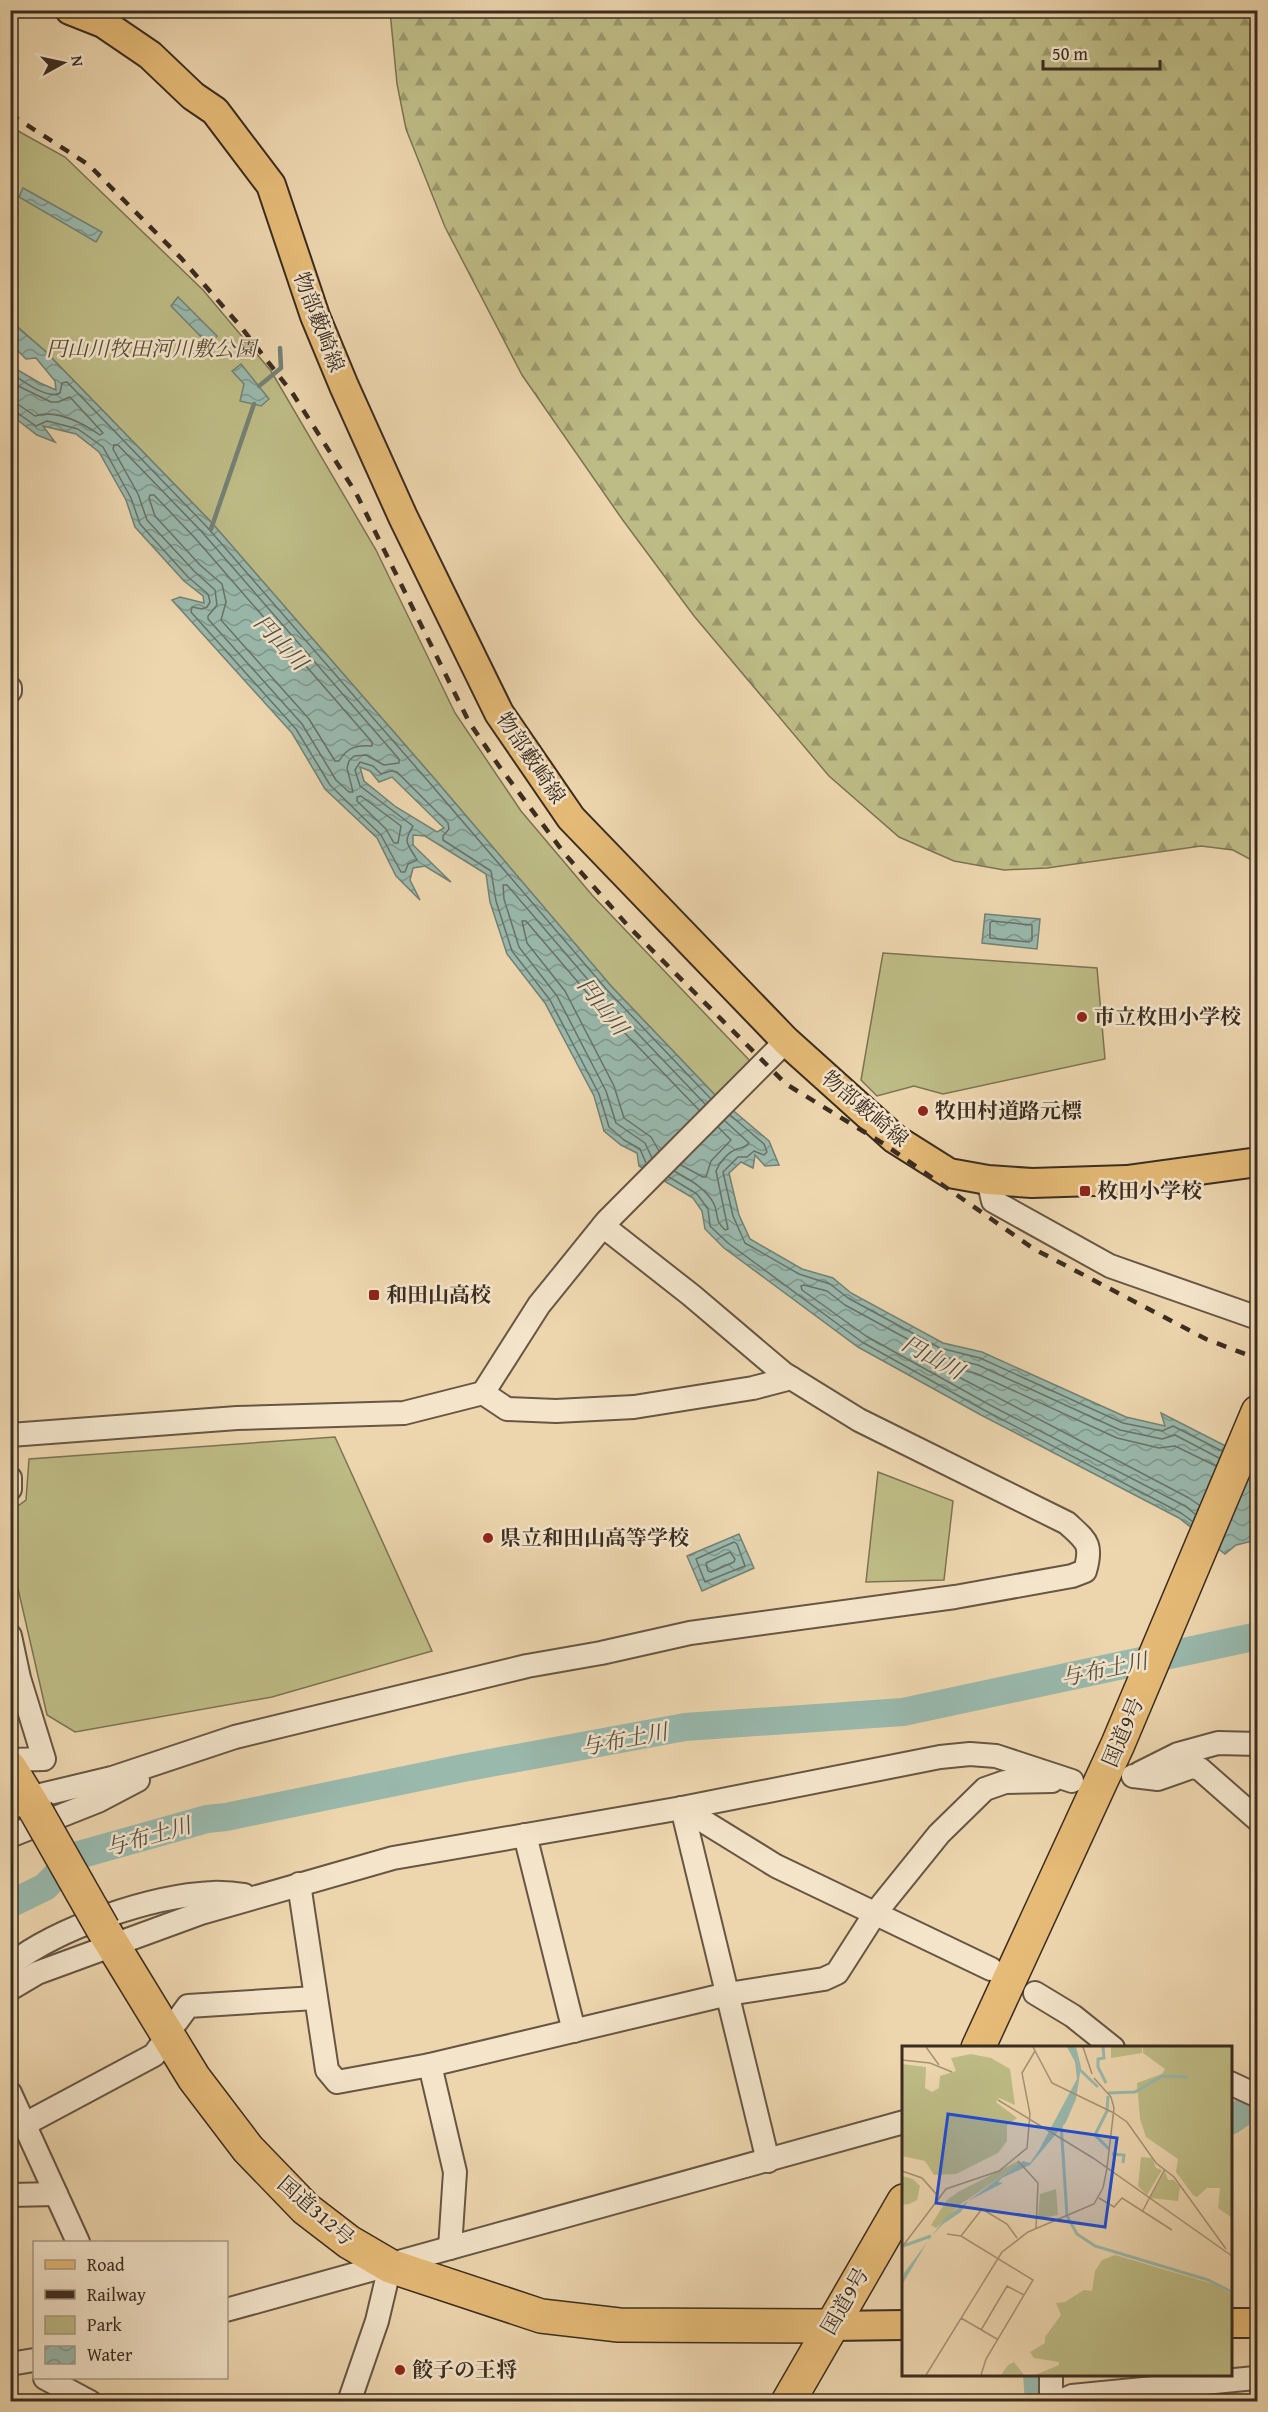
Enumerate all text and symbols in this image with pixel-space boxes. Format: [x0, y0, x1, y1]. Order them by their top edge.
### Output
north arrow [33, 33, 93, 93]
scale bar [1043, 33, 1160, 71]
text: 50 m [1052, 40, 1088, 67]
text: N [65, 54, 91, 68]
street label: 物部藪崎線 [286, 267, 353, 376]
park label: 円山川牧田河川敷公園 [46, 333, 259, 364]
water label: 円山川 [247, 607, 317, 679]
street label: 物部藪崎線 [489, 706, 574, 810]
water label: 円山川 [570, 970, 637, 1043]
place label: 市立枚田小学校 [1094, 1001, 1241, 1032]
marker: 市立枚田小学校 [1075, 1010, 1089, 1024]
street label: 物部藪崎線 [815, 1063, 916, 1154]
place label: 牧田村道路元標 [935, 1095, 1082, 1126]
marker: 牧田村道路元標 [916, 1104, 930, 1118]
place label: 枚田小学校 [1097, 1175, 1202, 1206]
marker: 枚田小学校 [1078, 1184, 1092, 1198]
place label: 和田山高校 [386, 1279, 491, 1310]
marker: 和田山高校 [367, 1288, 381, 1302]
water label: 円山川 [896, 1327, 971, 1388]
place label: 県立和田山高等学校 [500, 1522, 689, 1553]
marker: 県立和田山高等学校 [481, 1531, 495, 1545]
water label: 与布土川 [1058, 1644, 1152, 1694]
street label: 国道9号 [1094, 1692, 1151, 1772]
water label: 与布土川 [578, 1715, 672, 1763]
water label: 与布土川 [101, 1808, 197, 1864]
inset map [902, 2046, 1232, 2376]
street label: 国道312号 [271, 2168, 362, 2253]
legend [33, 2241, 228, 2379]
text: Road [87, 2251, 125, 2278]
street label: 国道9号 [813, 2261, 876, 2340]
text: Railway [87, 2281, 146, 2308]
text: Park [87, 2311, 123, 2338]
text: Water [87, 2341, 133, 2368]
place label: 餃子の王将 [412, 2354, 517, 2385]
marker: 餃子の王将 [393, 2363, 407, 2377]

